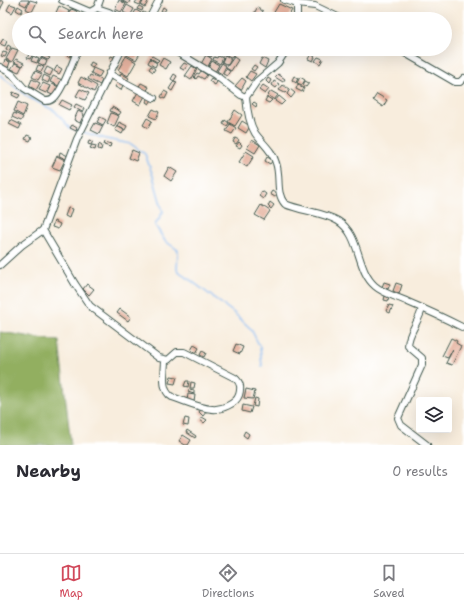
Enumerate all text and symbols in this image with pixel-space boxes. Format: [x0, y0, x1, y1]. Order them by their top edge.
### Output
search box [12, 12, 452, 56]
icon: search [26, 23, 48, 45]
text: Search here [58, 24, 144, 44]
map controls [416, 397, 452, 433]
button: layers [416, 397, 452, 433]
text: Nearby [16, 460, 81, 482]
text: 0 results [392, 463, 448, 480]
tab: Map [59, 562, 83, 601]
tab: Directions [202, 562, 254, 601]
tab: Saved [373, 562, 405, 601]

